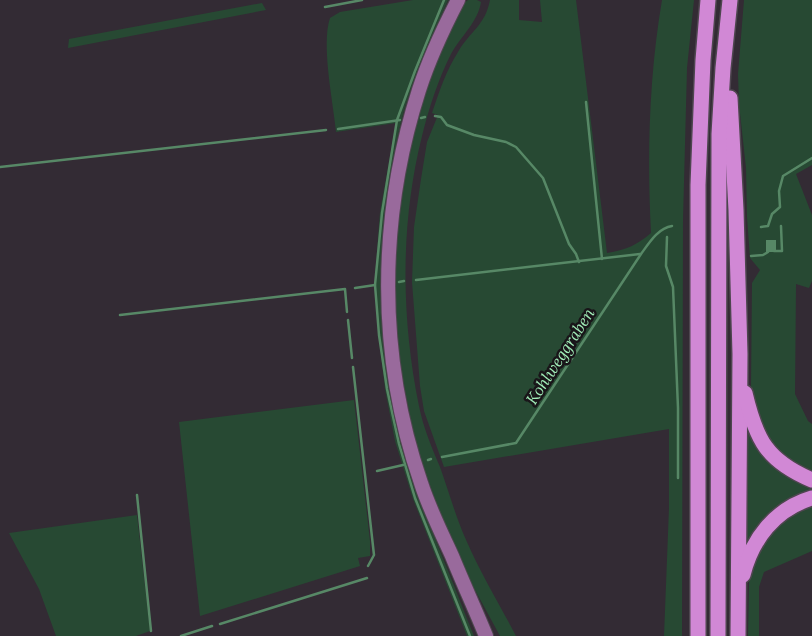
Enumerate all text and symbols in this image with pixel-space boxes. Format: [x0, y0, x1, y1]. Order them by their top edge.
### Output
water label: Kohlweggraben [521, 304, 599, 408]

